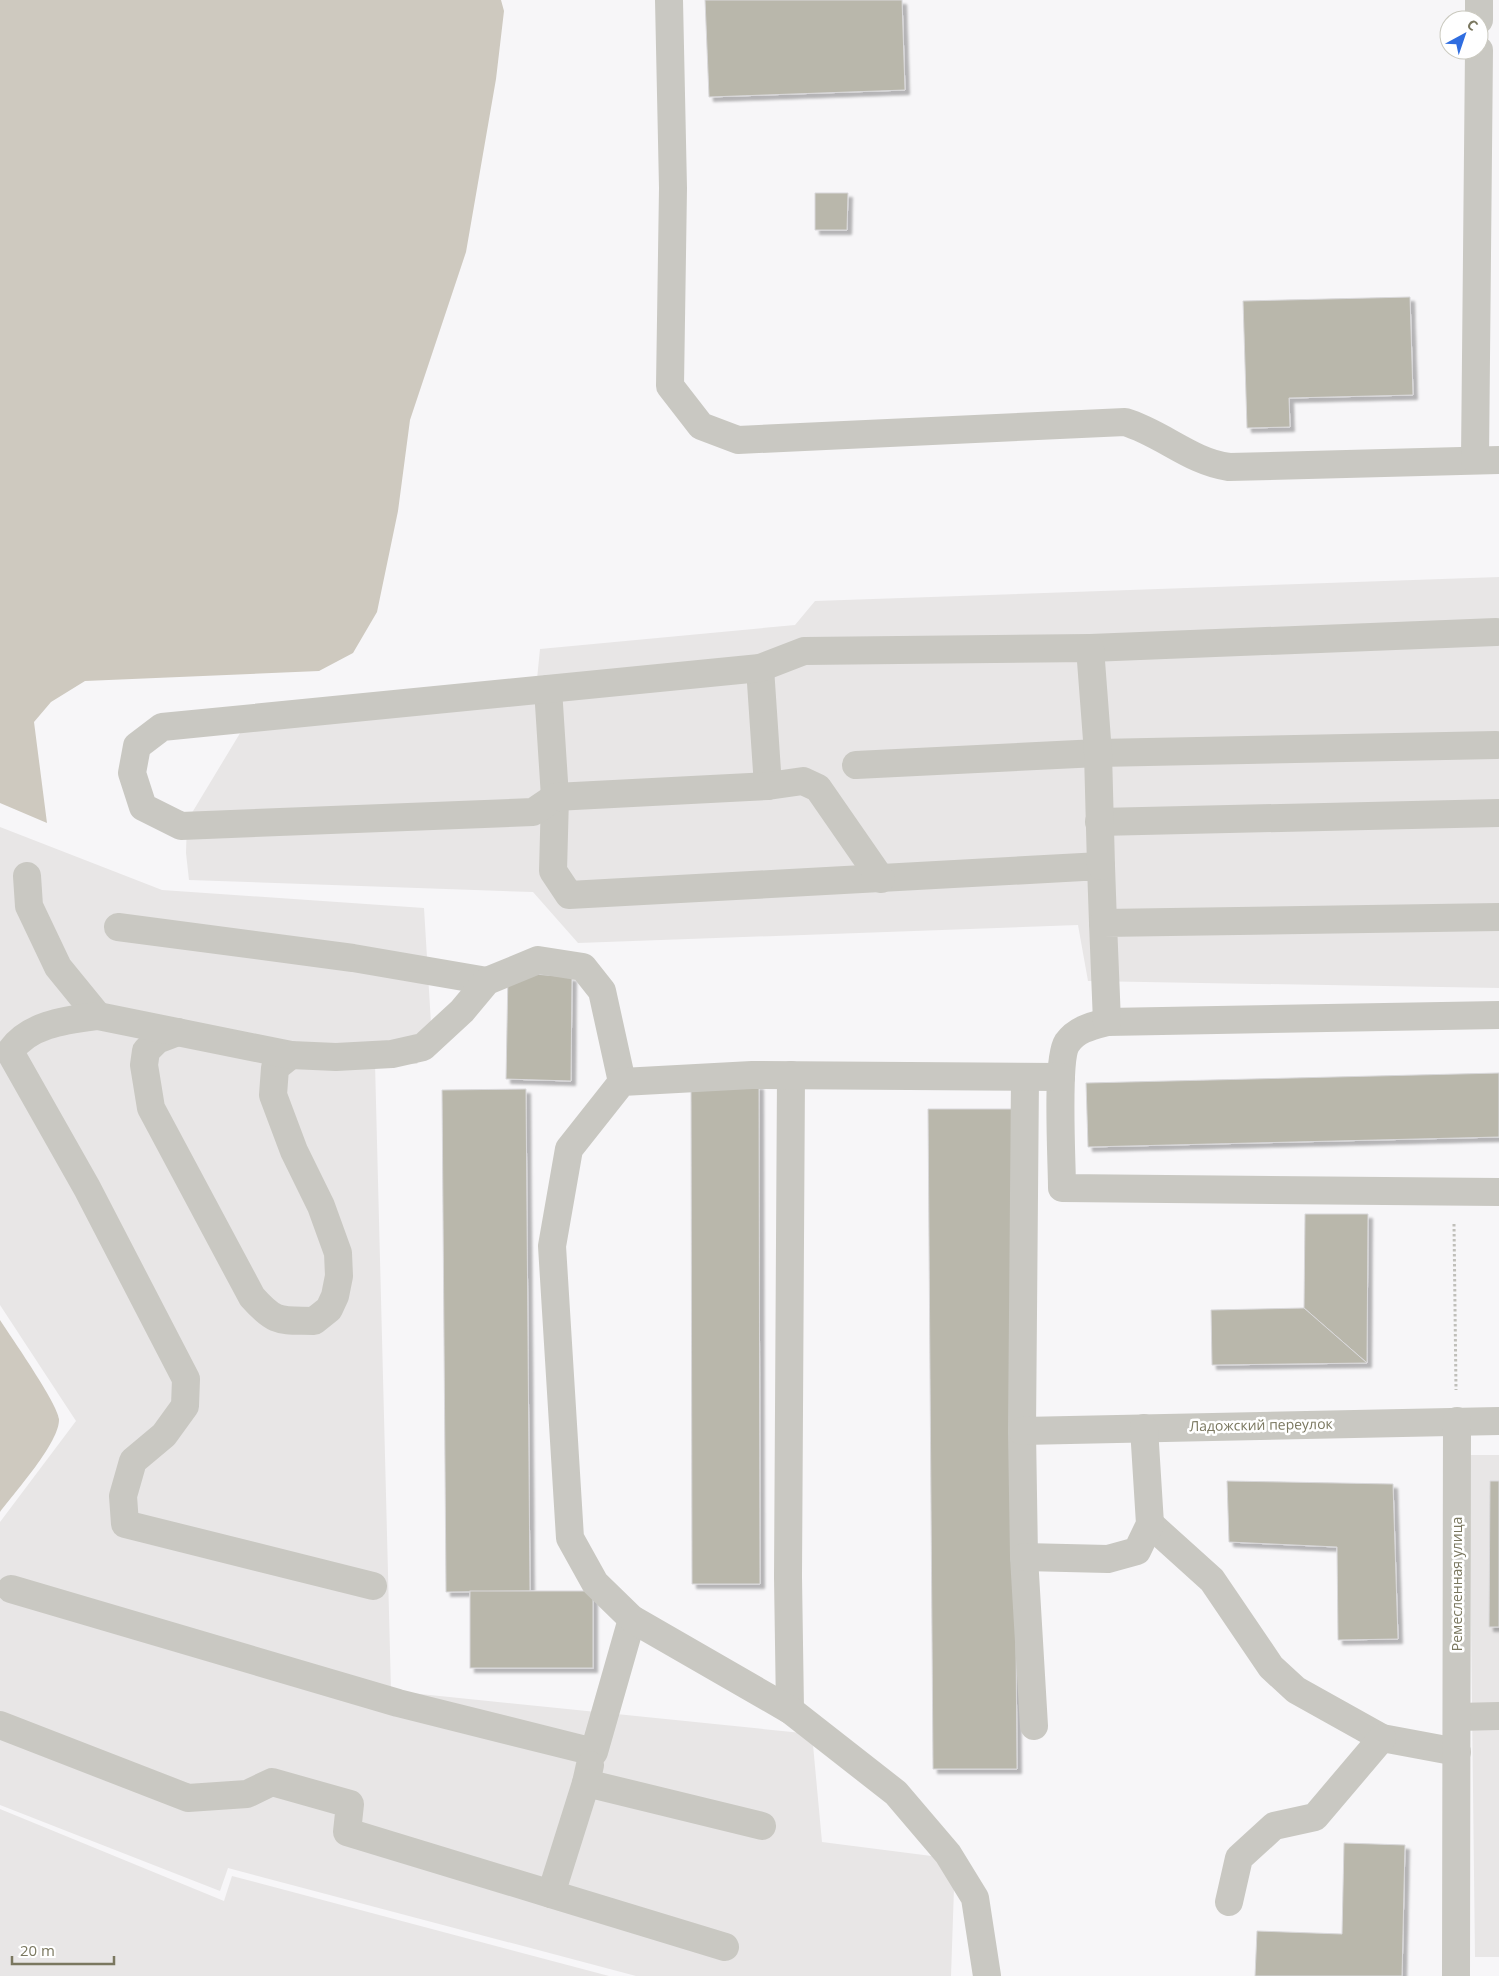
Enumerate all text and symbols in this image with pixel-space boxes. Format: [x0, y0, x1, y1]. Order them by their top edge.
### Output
north arrow [1439, 10, 1489, 60]
text: С [1463, 15, 1482, 35]
street label: Ладожский переулок [1189, 1414, 1334, 1435]
street label: Ремесленная улица [1447, 1517, 1466, 1651]
scale bar [12, 1934, 115, 1966]
text: 20 m [20, 1940, 55, 1960]

